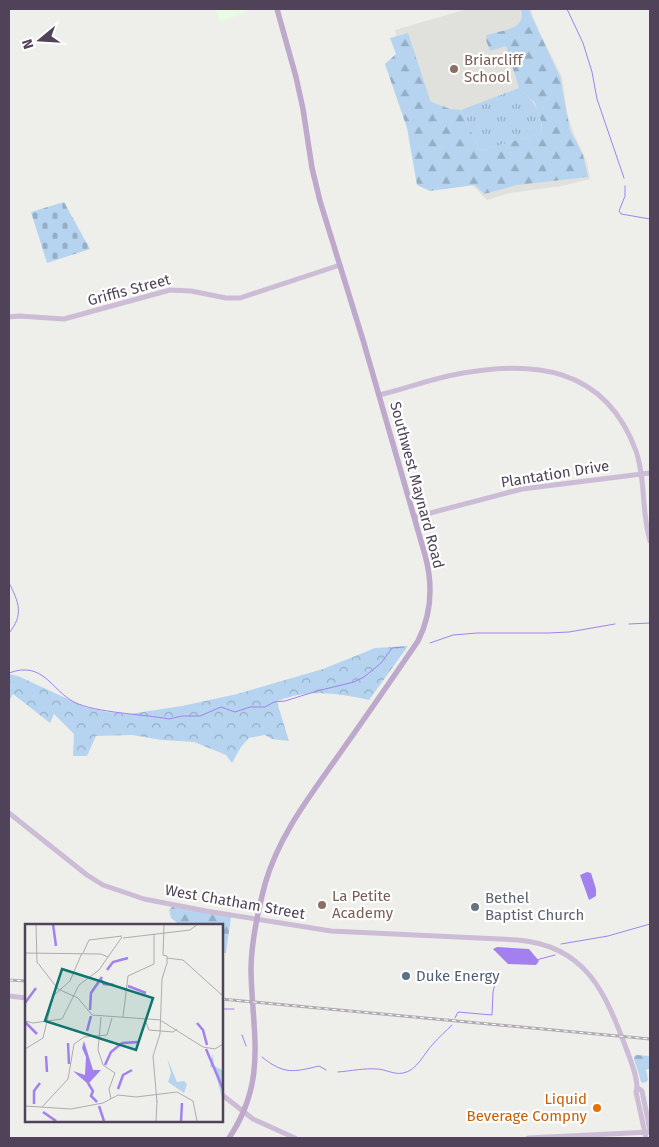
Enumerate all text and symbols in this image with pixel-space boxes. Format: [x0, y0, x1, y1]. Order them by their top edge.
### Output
north arrow [15, 15, 65, 65]
text: N [19, 37, 38, 51]
place label: Briarcliff School [464, 51, 523, 86]
marker: Briarcliff School [448, 63, 460, 75]
street label: Griffis Street [86, 270, 173, 310]
street label: Southwest Maynard Road [386, 400, 448, 570]
street label: Plantation Drive [499, 457, 611, 491]
street label: West Chatham Street [164, 881, 307, 923]
place label: La Petite Academy [332, 887, 394, 922]
place label: Bethel Baptist Church [485, 889, 584, 924]
marker: La Petite Academy [316, 899, 328, 911]
marker: Bethel Baptist Church [469, 901, 481, 913]
inset map [25, 924, 222, 1122]
place label: Duke Energy [416, 967, 500, 985]
marker: Duke Energy [400, 970, 412, 982]
place label: Liquid Beverage Compny [467, 1090, 588, 1125]
marker: Liquid Beverage Compny [591, 1102, 603, 1114]

